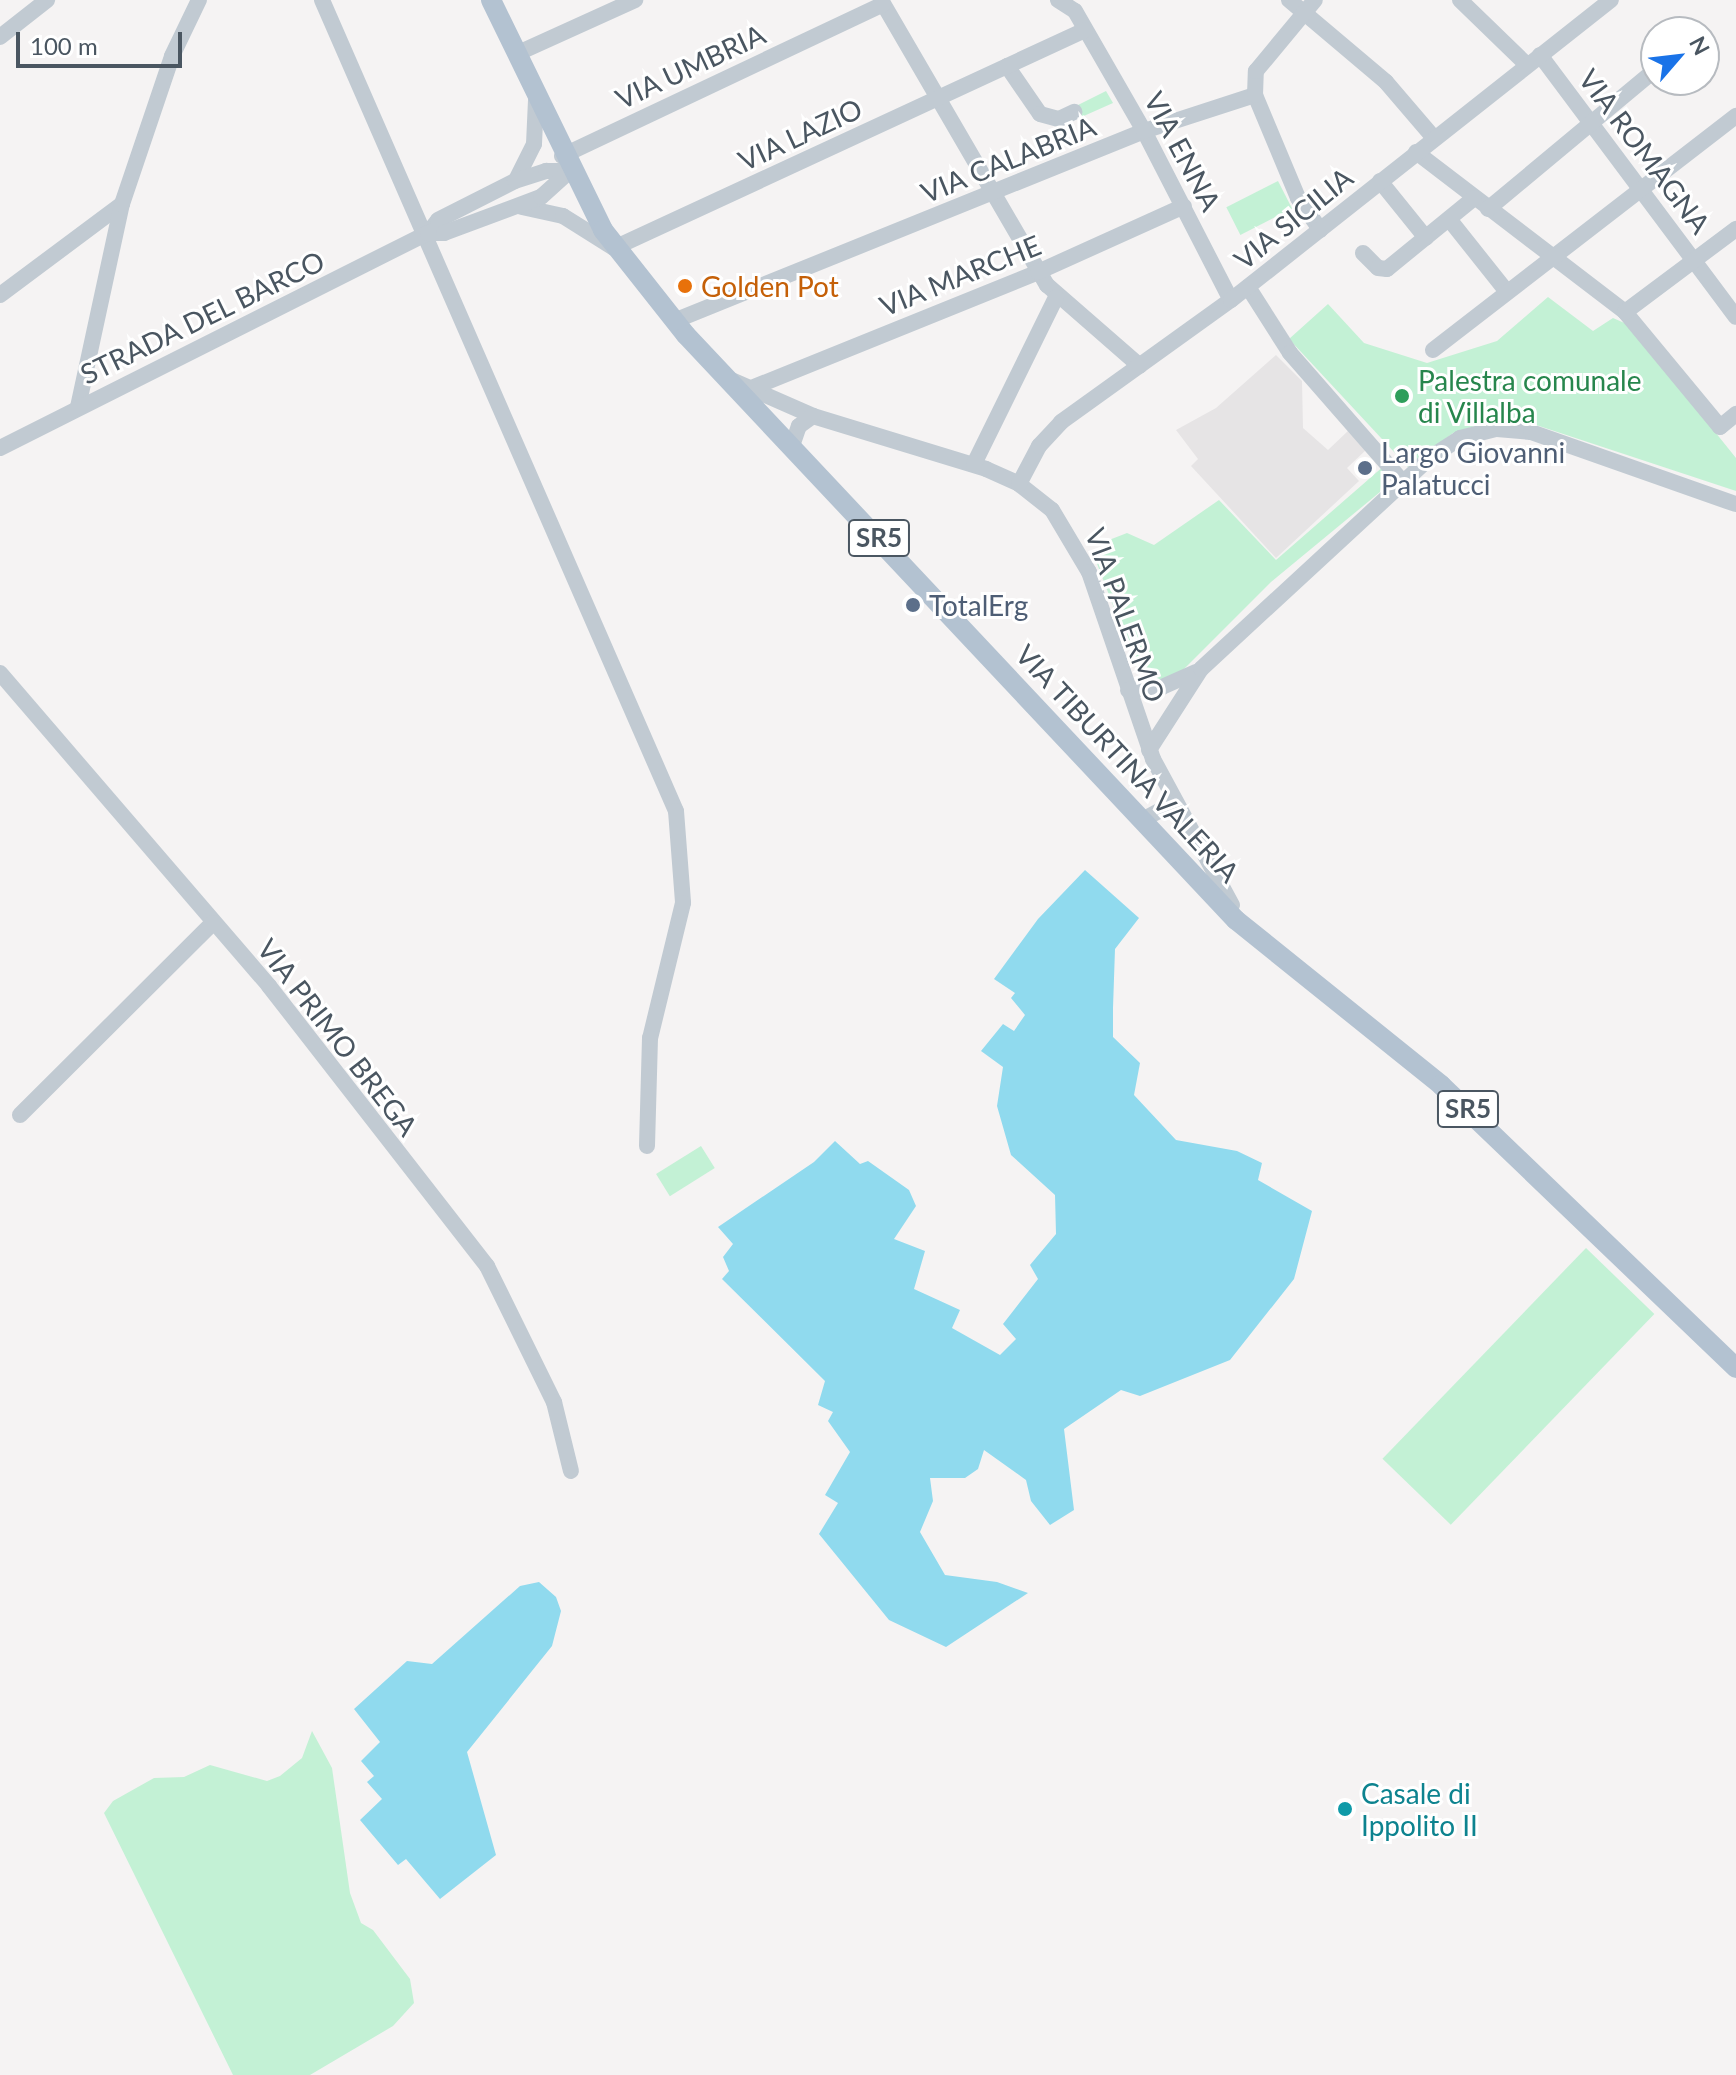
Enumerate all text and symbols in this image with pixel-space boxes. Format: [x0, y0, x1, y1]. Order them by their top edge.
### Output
scale bar [20, 16, 186, 66]
north arrow [1640, 16, 1720, 96]
street label: VIA UMBRIA [610, 17, 770, 115]
text: 100 m [30, 31, 98, 60]
text: N [1684, 32, 1716, 59]
street label: VIA ROMAGNA [1572, 62, 1718, 240]
street label: VIA ENNA [1137, 85, 1229, 217]
street label: VIA LAZIO [732, 91, 868, 177]
street label: VIA CALABRIA [915, 109, 1101, 209]
street label: VIA SICILIA [1227, 160, 1359, 276]
street label: VIA MARCHE [874, 227, 1046, 323]
street label: STRADA DEL BARCO [74, 243, 330, 391]
place label: Golden Pot [701, 269, 839, 303]
marker: Golden Pot [676, 277, 694, 295]
place label: Palestra comunale di Villalba [1418, 363, 1641, 429]
marker: Palestra comunale di Villalba [1393, 387, 1411, 405]
place label: Largo Giovanni Palatucci [1381, 435, 1565, 501]
marker: Largo Giovanni Palatucci [1356, 459, 1374, 477]
road number: SR5 [847, 516, 911, 560]
street label: VIA PALERMO [1079, 523, 1173, 707]
place label: TotalErg [929, 588, 1028, 622]
marker: TotalErg [904, 596, 922, 614]
street label: VIA TIBURTINA VALERIA [1008, 636, 1248, 890]
street label: VIA PRIMO BREGA [250, 932, 426, 1142]
road number: SR5 [1436, 1087, 1500, 1131]
place label: Casale di Ippolito II [1361, 1776, 1478, 1842]
marker: Casale di Ippolito II [1336, 1800, 1354, 1818]

